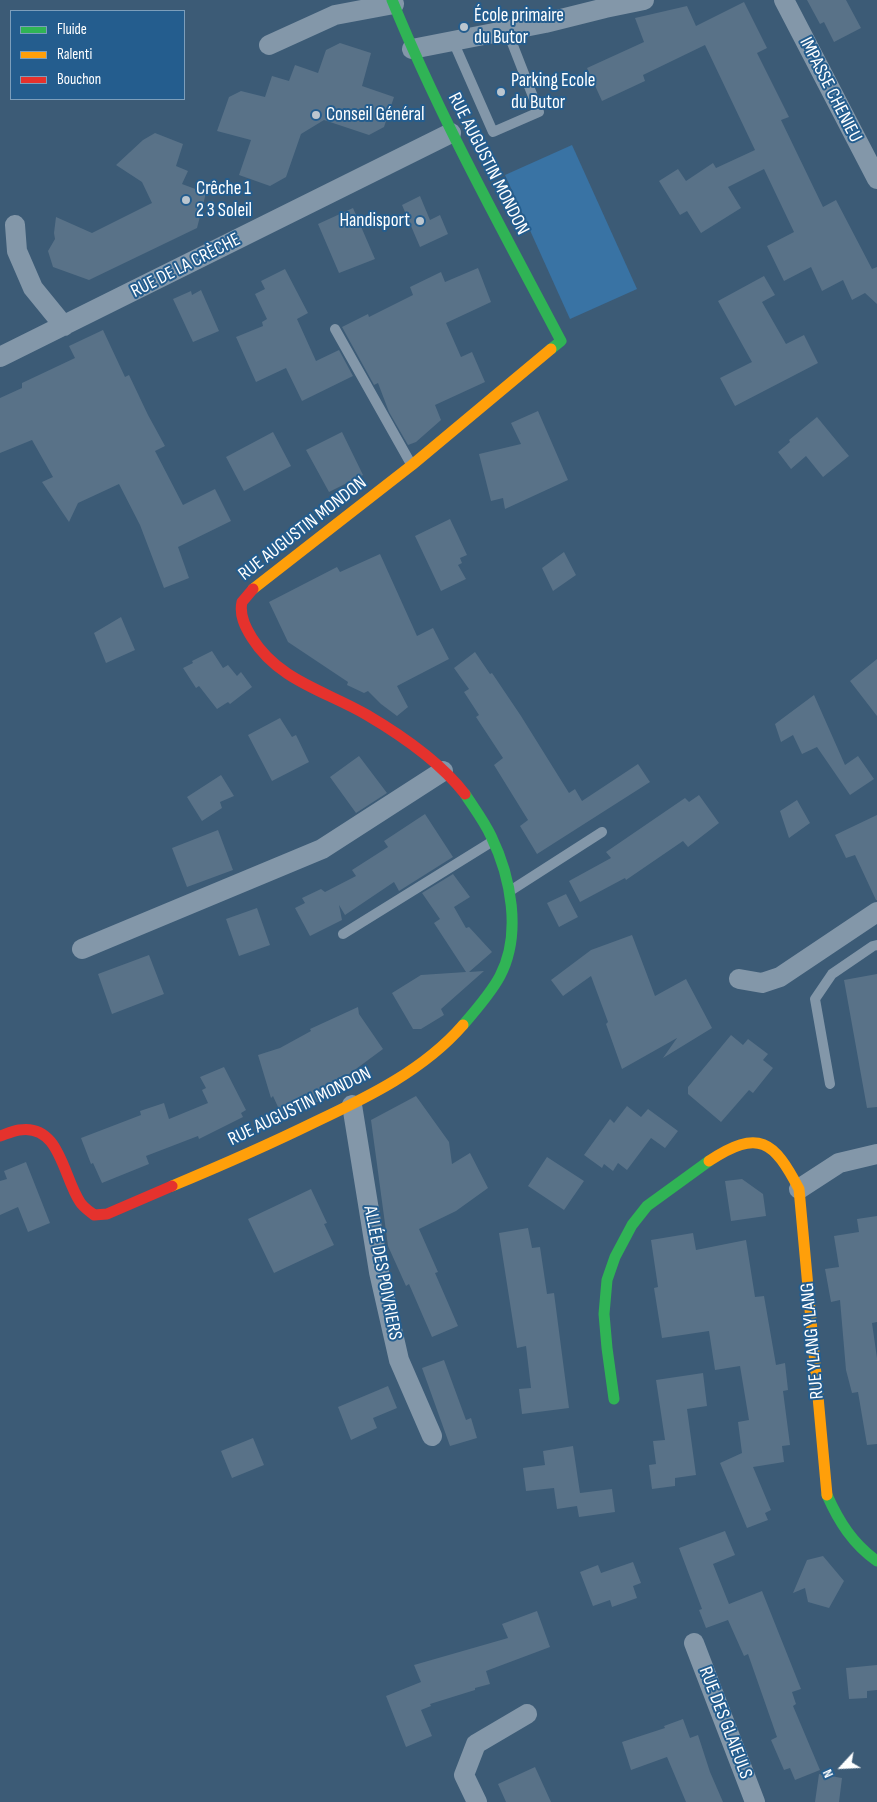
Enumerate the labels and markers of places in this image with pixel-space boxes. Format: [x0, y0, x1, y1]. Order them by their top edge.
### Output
place label: École primaire du Butor [474, 5, 564, 49]
marker: École primaire du Butor [458, 21, 470, 33]
place label: Parking Ecole du Butor [511, 70, 595, 114]
marker: Parking Ecole du Butor [495, 86, 507, 98]
place label: Conseil Général [326, 104, 425, 126]
marker: Conseil Général [310, 109, 322, 121]
place label: Crêche 1 2 3 Soleil [196, 178, 252, 222]
marker: Crêche 1 2 3 Soleil [180, 194, 192, 206]
place label: Handisport [339, 210, 410, 232]
marker: Handisport [414, 215, 426, 227]

